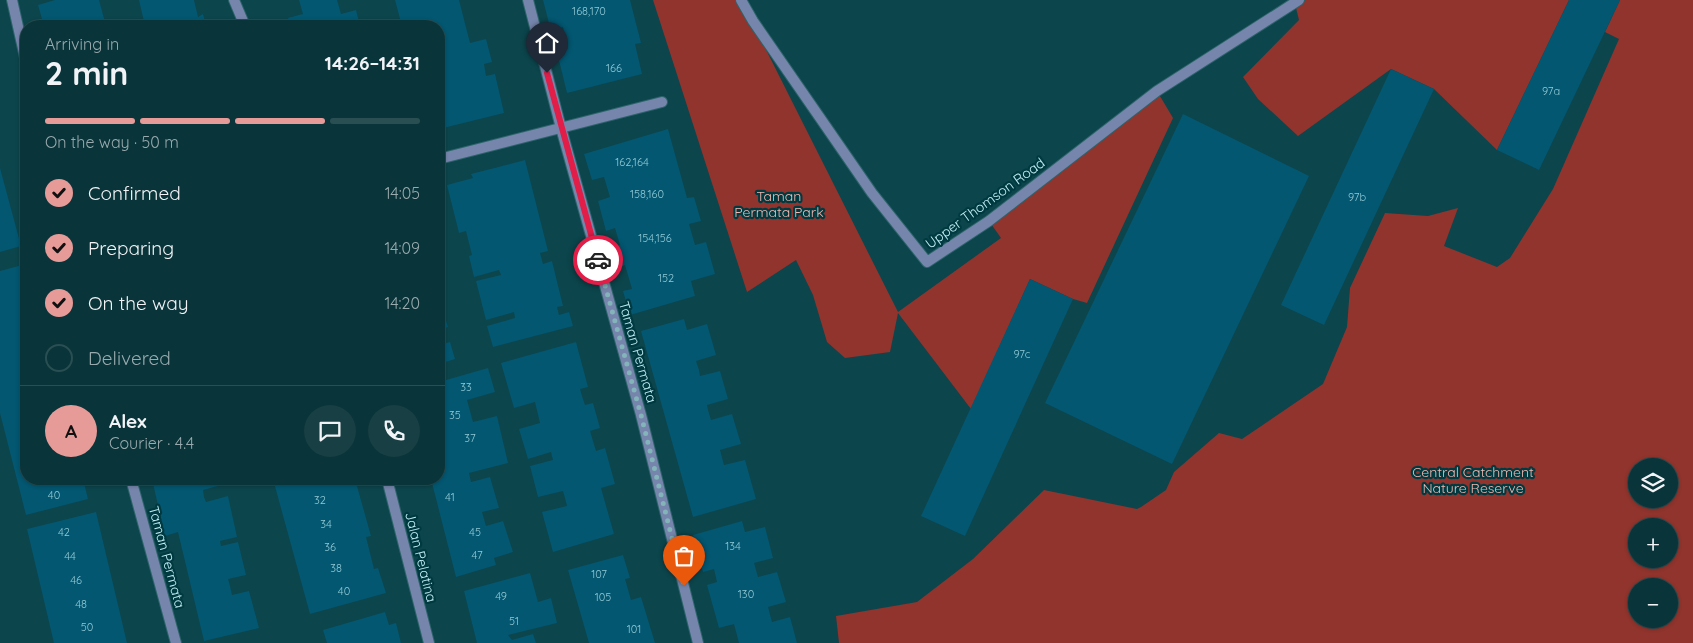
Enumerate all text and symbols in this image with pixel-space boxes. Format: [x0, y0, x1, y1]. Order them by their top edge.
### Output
house number: 168,170 [572, 4, 606, 18]
pin [526, 22, 568, 73]
icon: home [533, 29, 561, 57]
text: Arriving in [45, 34, 119, 54]
text: 14:26–14:31 [325, 51, 420, 75]
text: 2 min [45, 53, 128, 93]
house number: 166 [606, 61, 622, 75]
house number: 97a [1542, 84, 1560, 98]
text: On the way · 50 m [45, 132, 179, 152]
street label: Upper Thomson Road [922, 154, 1048, 252]
house number: 162,164 [615, 155, 649, 169]
icon: check [45, 179, 73, 207]
text: Confirmed [88, 181, 181, 205]
text: 14:05 [385, 183, 420, 203]
house number: 158,160 [630, 187, 664, 201]
park label: Taman Permata Park [734, 187, 824, 221]
house number: 97b [1348, 190, 1366, 204]
house number: 154,156 [638, 231, 672, 245]
icon: check [45, 234, 73, 262]
courier [573, 235, 623, 285]
text: Preparing [88, 236, 174, 260]
text: 14:09 [384, 238, 420, 258]
icon: car [584, 246, 612, 274]
house number: 152 [658, 271, 674, 285]
icon: check [45, 289, 73, 317]
text: On the way [88, 291, 189, 315]
text: 14:20 [385, 293, 420, 313]
street label: Taman Permata [615, 299, 661, 405]
text: Delivered [88, 346, 171, 370]
house number: 97c [1013, 347, 1031, 361]
house number: 33 [460, 380, 472, 394]
button: chat [304, 405, 356, 457]
button: phone [368, 405, 420, 457]
house number: 35 [449, 408, 461, 422]
text: Alex [109, 409, 147, 433]
text: A [65, 419, 77, 443]
house number: 37 [464, 431, 476, 445]
text: Courier · 4.4 [109, 433, 194, 453]
map controls [1628, 458, 1678, 628]
button: layers [1628, 458, 1678, 508]
park label: Central Catchment Nature Reserve [1412, 463, 1534, 497]
house number: 40 [48, 488, 60, 502]
house number: 41 [445, 490, 455, 504]
house number: 32 [314, 493, 326, 507]
street label: Taman Permata [145, 504, 189, 610]
street label: Jalan Pelatina [401, 510, 441, 604]
house number: 34 [320, 517, 332, 531]
button: + [1628, 518, 1678, 568]
house number: 42 [58, 525, 70, 539]
house number: 45 [469, 525, 481, 539]
pin [663, 535, 705, 586]
house number: 134 [725, 539, 741, 553]
house number: 36 [324, 540, 336, 554]
icon: bag [670, 542, 698, 570]
house number: 47 [471, 548, 483, 562]
house number: 44 [64, 549, 76, 563]
house number: 38 [330, 561, 342, 575]
house number: 107 [591, 567, 607, 581]
house number: 46 [70, 573, 82, 587]
button: − [1628, 578, 1678, 628]
house number: 40 [338, 584, 350, 598]
house number: 130 [738, 587, 754, 601]
house number: 49 [495, 589, 507, 603]
house number: 105 [595, 590, 611, 604]
house number: 48 [75, 597, 87, 611]
house number: 51 [509, 614, 519, 628]
house number: 50 [81, 620, 93, 634]
house number: 101 [627, 622, 641, 636]

